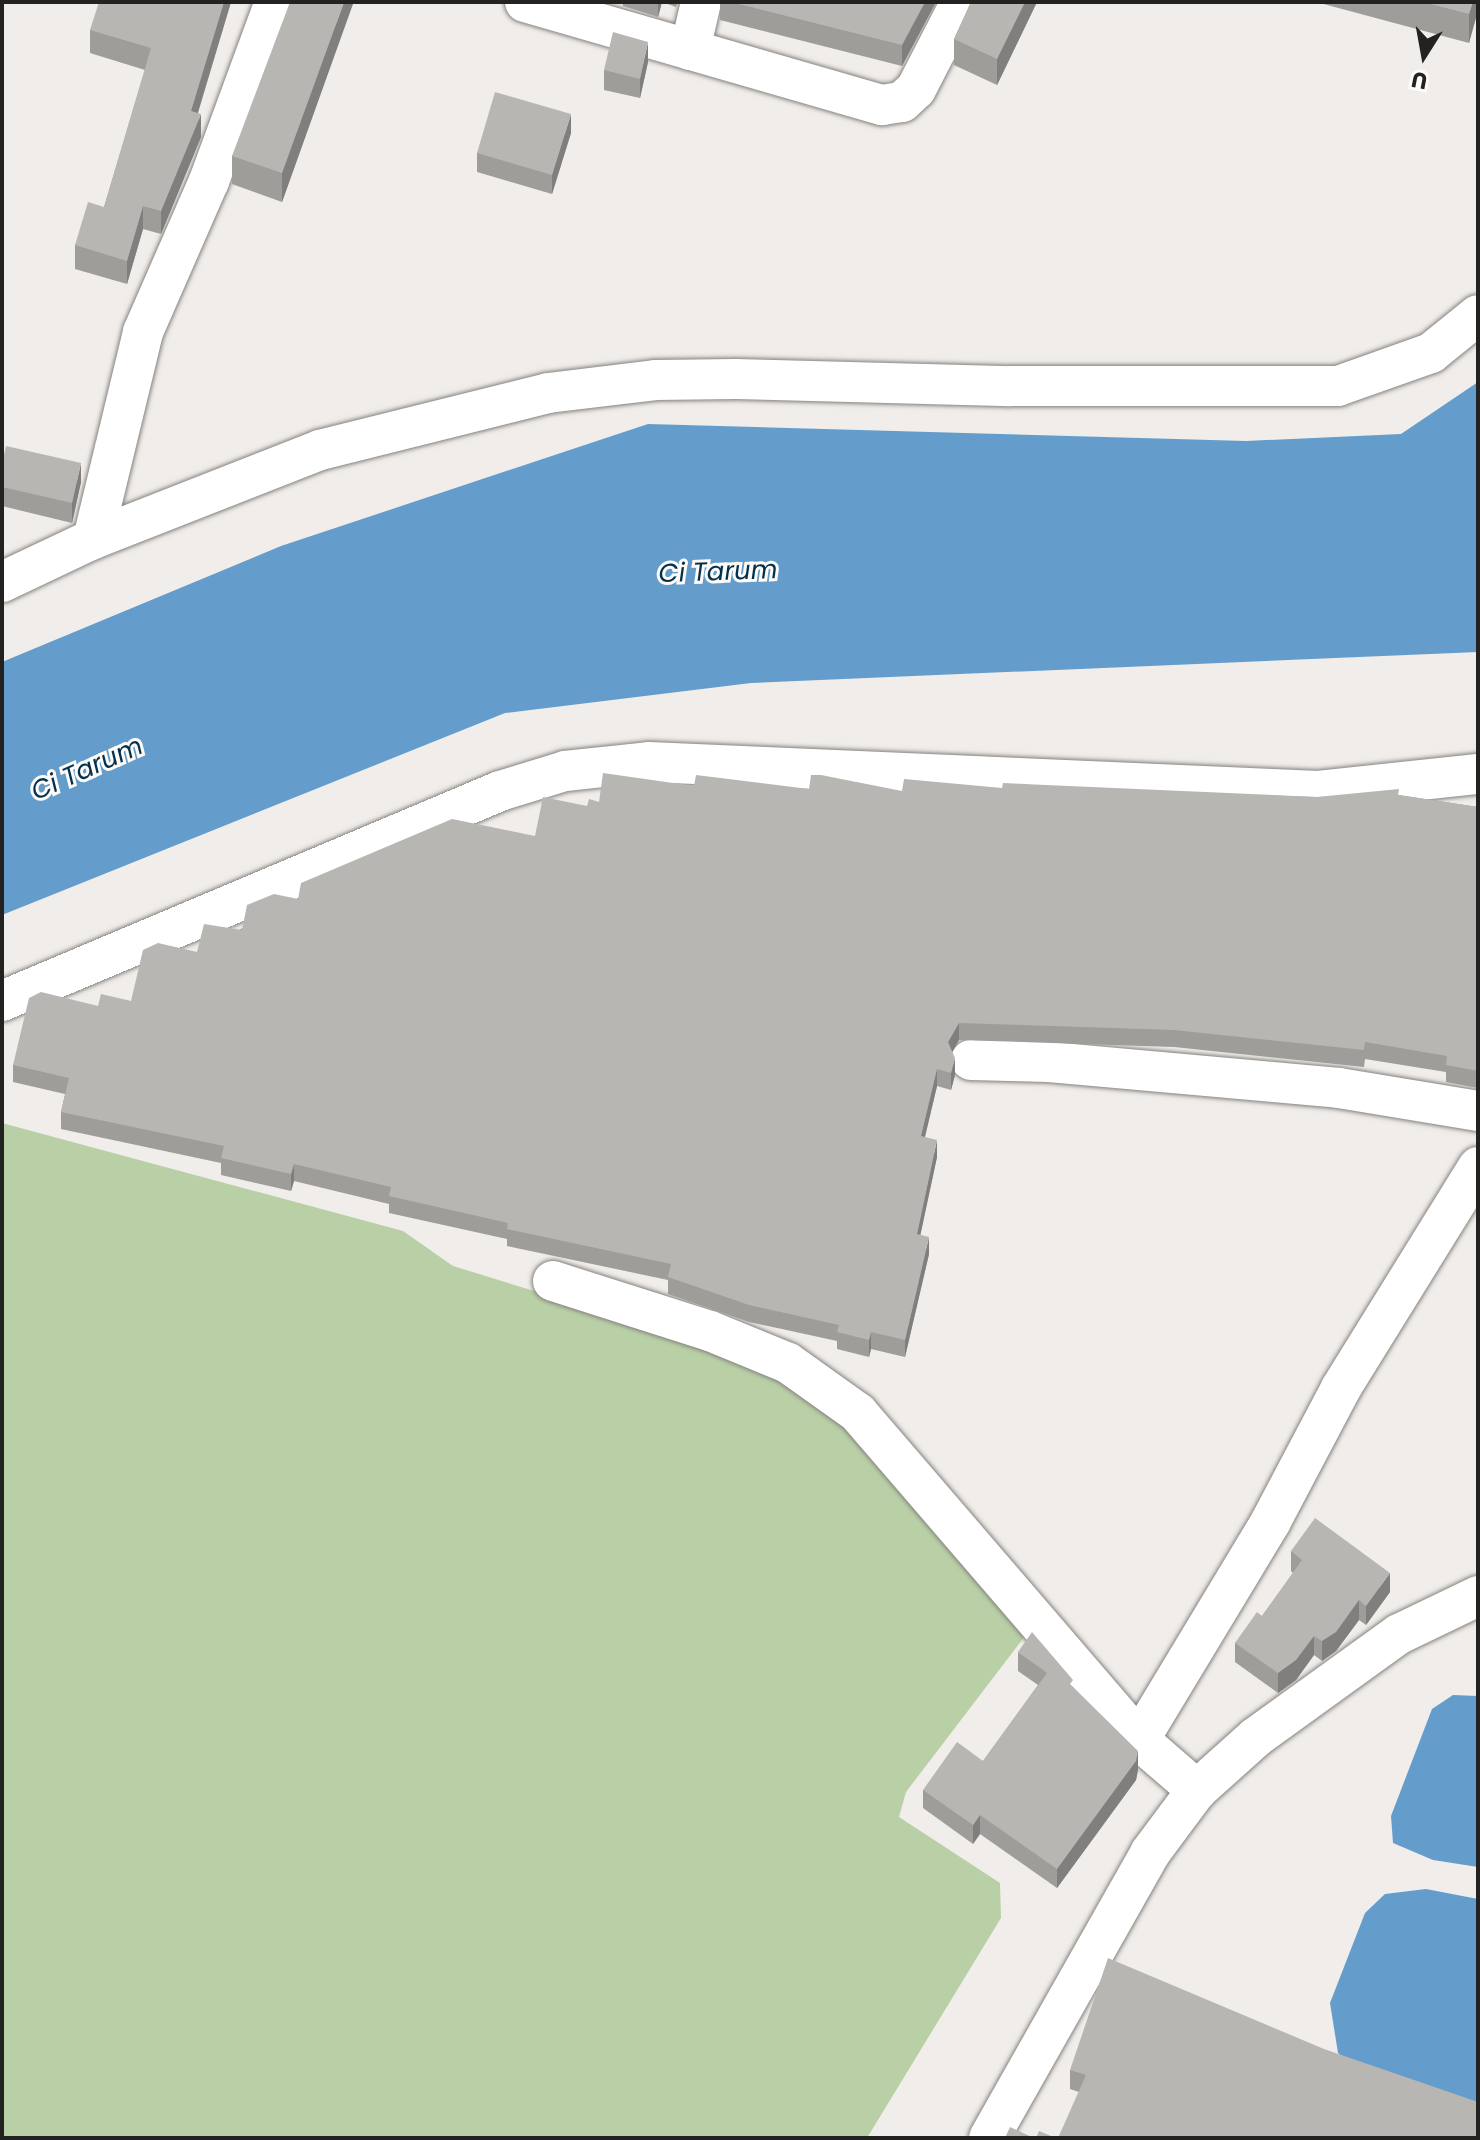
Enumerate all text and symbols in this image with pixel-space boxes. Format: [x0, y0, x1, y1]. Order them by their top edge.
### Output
north arrow [1384, 16, 1464, 96]
text: U [1409, 63, 1430, 97]
water label: Ci Tarum [658, 554, 778, 590]
water label: Ci Tarum [26, 731, 148, 807]

